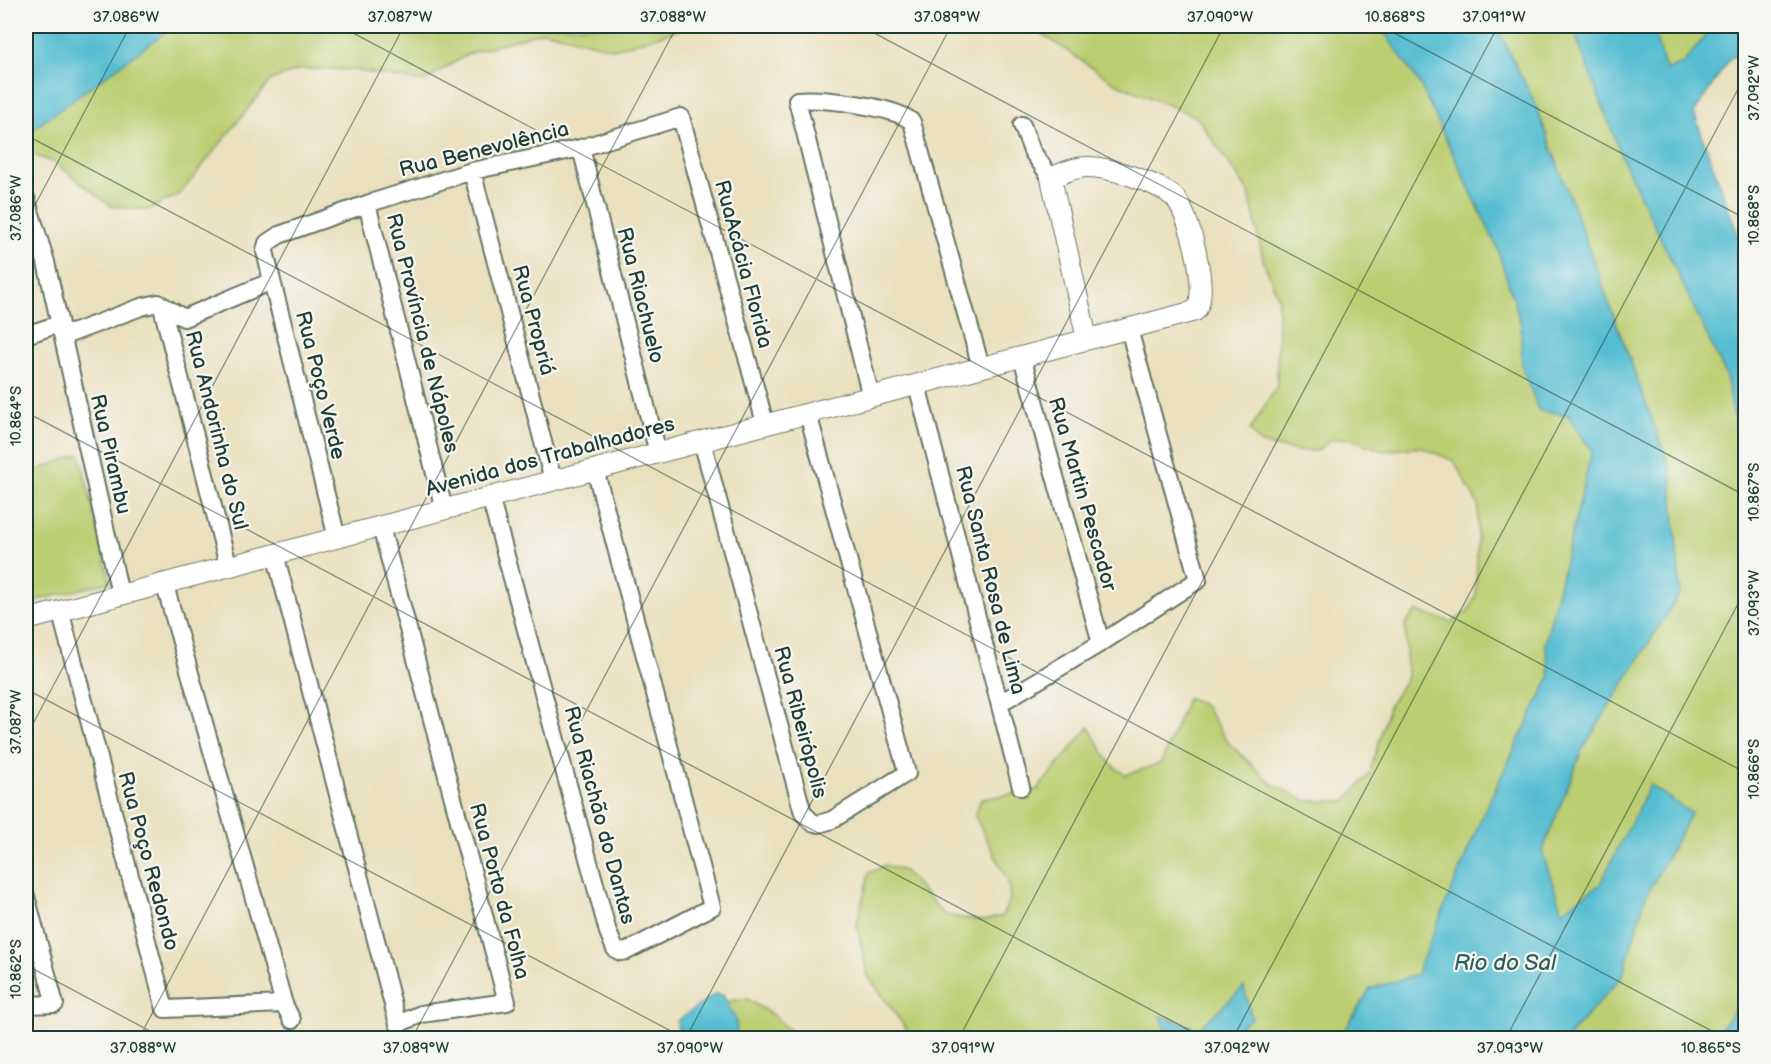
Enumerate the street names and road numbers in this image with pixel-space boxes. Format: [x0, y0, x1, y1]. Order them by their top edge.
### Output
street label: Rua Benevolência [397, 116, 572, 183]
street label: RuaAcácia Florida [709, 177, 778, 351]
street label: Rua Província de Nápoles [381, 211, 464, 456]
street label: Rua Riachuelo [612, 225, 669, 366]
street label: Rua Propriá [507, 262, 560, 378]
street label: Rua Poço Verde [290, 308, 351, 462]
street label: Rua Andorinha do Sul [180, 328, 253, 532]
street label: Rua Pirambu [85, 392, 136, 516]
street label: Rua Martin Pescador [1043, 394, 1122, 594]
street label: Avenida dos Trabalhadores [423, 411, 677, 502]
street label: Rua Santa Rosa de Lima [950, 463, 1031, 697]
street label: Rua Ribeirópolis [768, 643, 833, 801]
street label: Rua Riachão do Dantas [558, 703, 641, 927]
street label: Rua Poço Redondo [113, 769, 184, 953]
street label: Rua Porto da Folha [464, 800, 535, 982]

